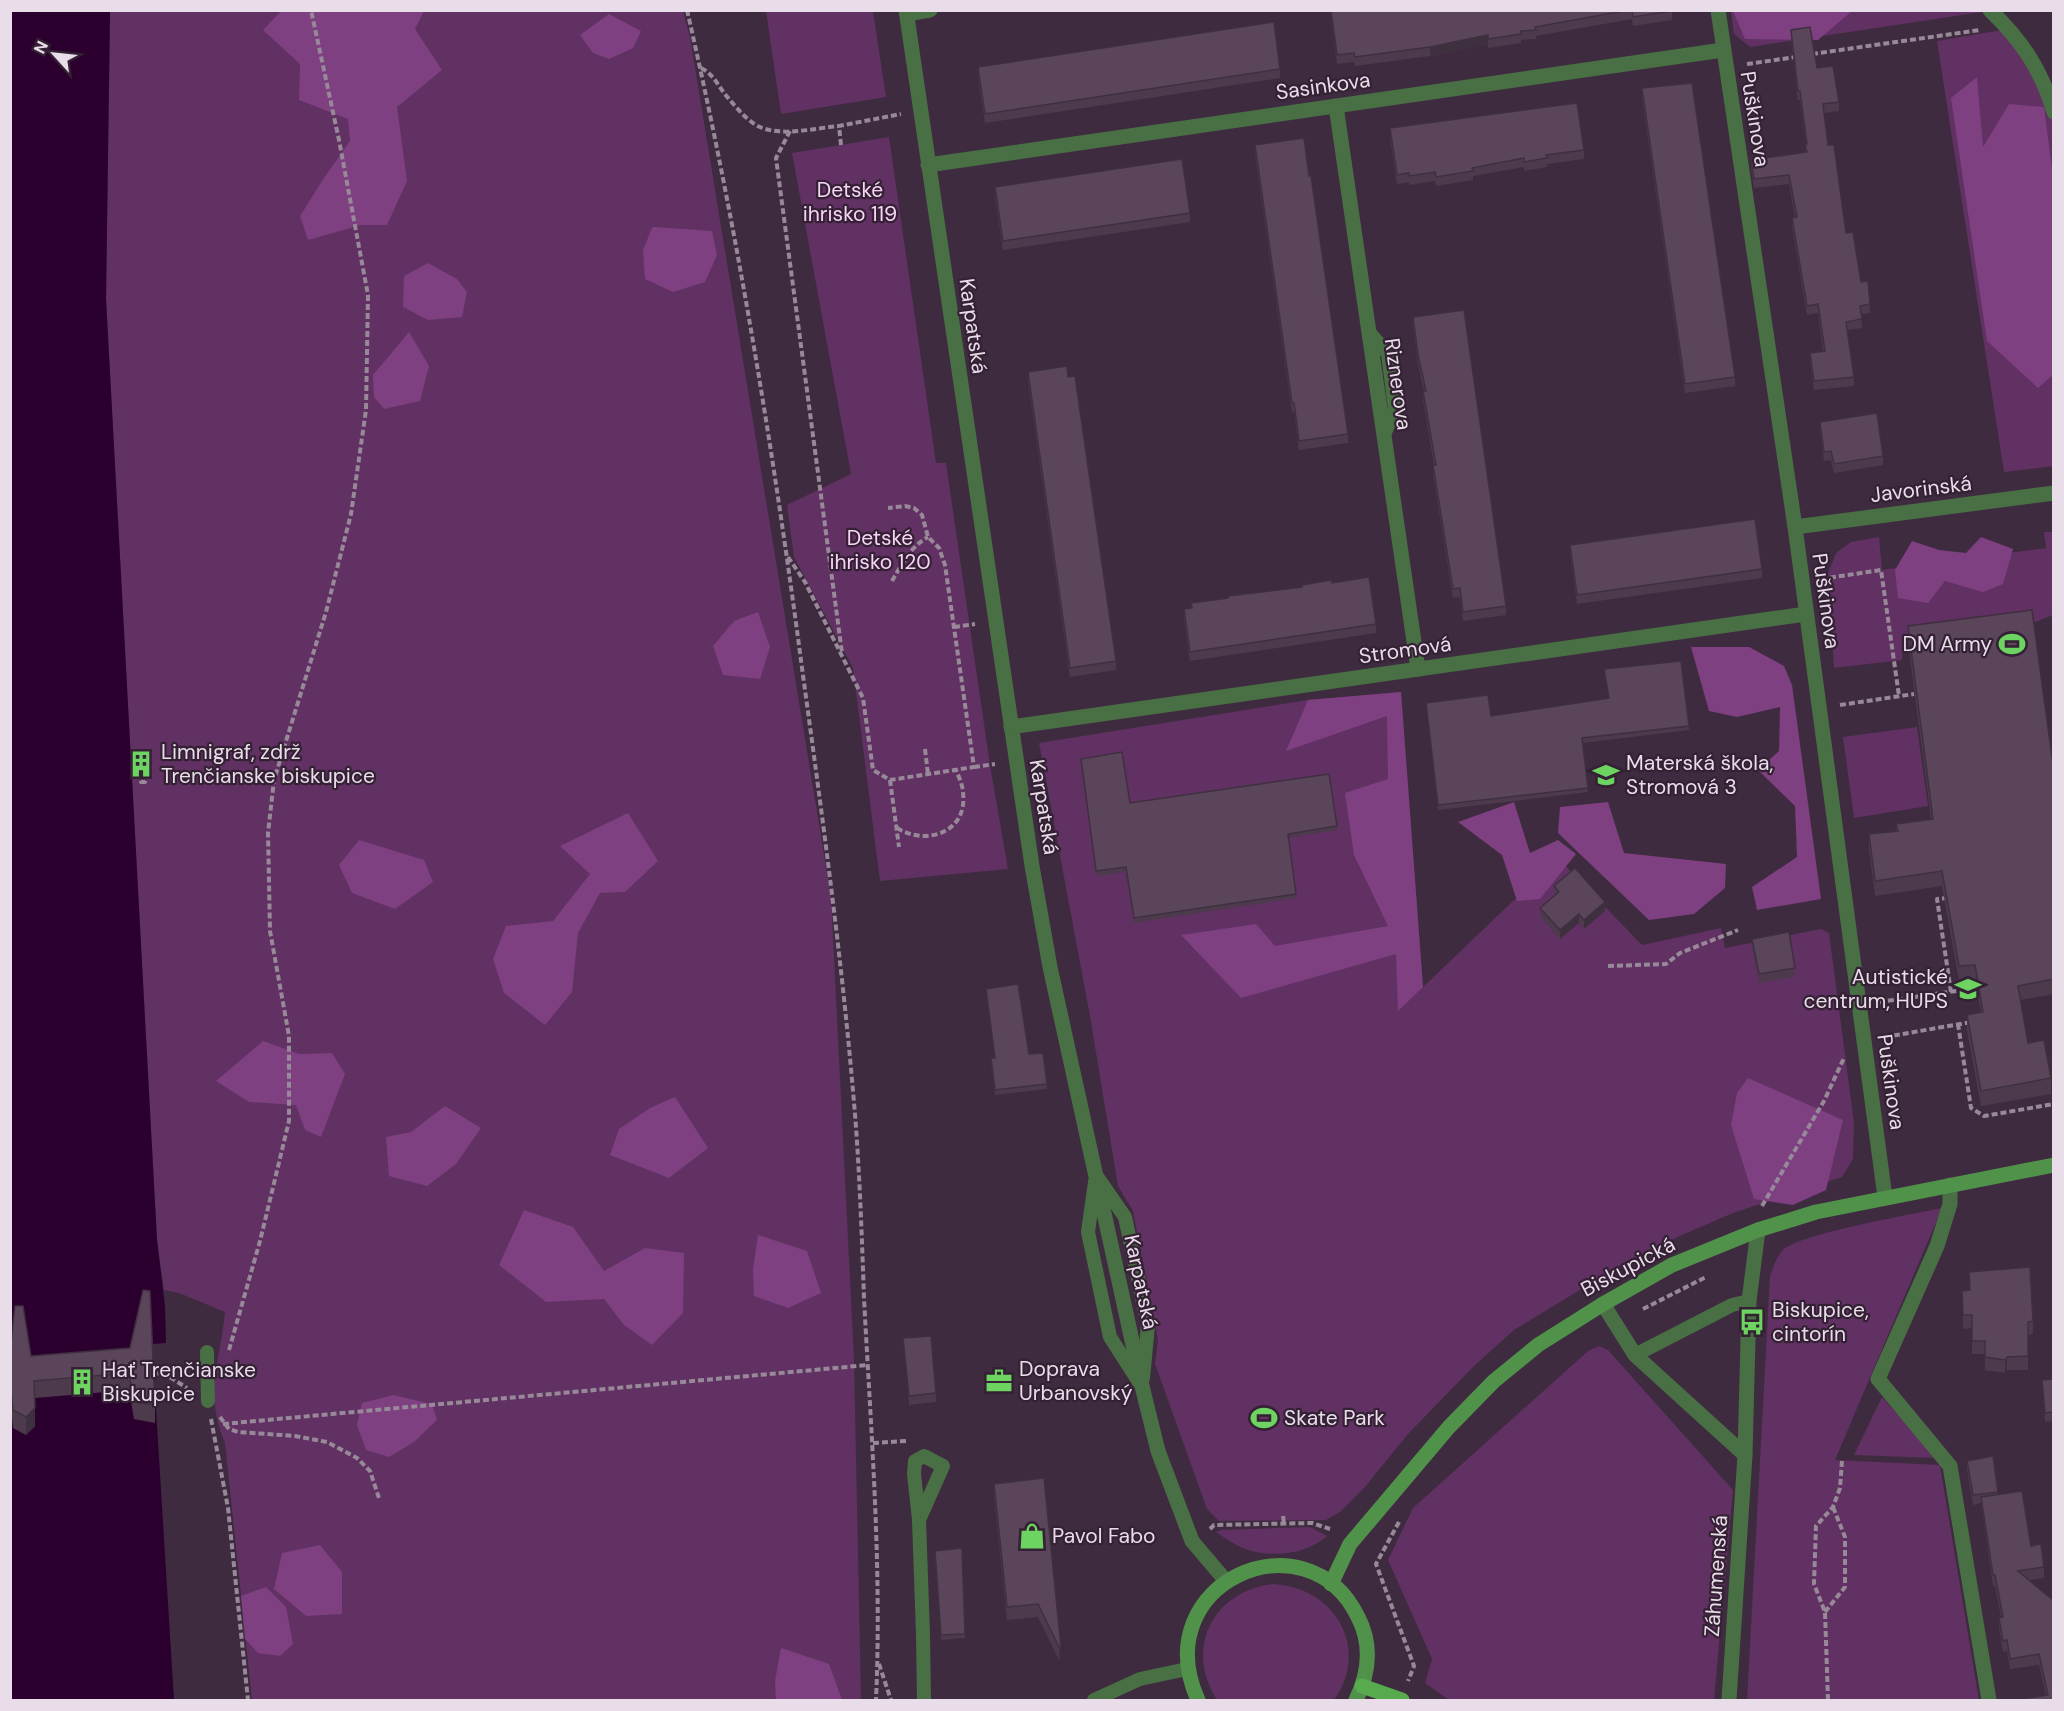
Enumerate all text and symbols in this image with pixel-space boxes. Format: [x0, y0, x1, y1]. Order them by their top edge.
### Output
north arrow [24, 24, 84, 84]
text: N [29, 37, 53, 57]
street label: Sasinkova [1274, 66, 1372, 106]
street label: Puškinova [1734, 69, 1776, 169]
park label: Detské ihrisko 119 [803, 176, 897, 228]
street label: Karpatská [952, 277, 994, 375]
street label: Riznerova [1378, 336, 1418, 432]
street label: Javorinská [1869, 469, 1973, 509]
park label: Detské ihrisko 120 [829, 524, 931, 576]
street label: Puškinova [1805, 551, 1847, 651]
sports icon: DM Army [1997, 629, 2027, 659]
street label: Stromová [1357, 630, 1453, 670]
place label: DM Army [1903, 630, 1992, 658]
place label: Limnigraf, zdrž Trenčianske biskupice [161, 738, 375, 790]
building icon: Limnigraf, zdrž Trenčianske biskupice [126, 749, 156, 779]
place label: Materská škola, Stromová 3 [1626, 749, 1773, 801]
street label: Karpatská [1023, 757, 1065, 857]
school or university icon: Materská škola, Stromová 3 [1591, 760, 1621, 790]
place label: Autistické centrum, HUPS [1803, 963, 1948, 1015]
school or university icon: Autistické centrum, HUPS [1953, 974, 1983, 1004]
street label: Puškinova [1870, 1032, 1912, 1132]
street label: Biskupická [1576, 1230, 1680, 1304]
street label: Karpatská [1117, 1232, 1165, 1332]
place label: Biskupice, cintorín [1772, 1296, 1869, 1348]
bus stop icon: Biskupice, cintorín [1737, 1307, 1767, 1337]
place label: Doprava Urbanovský [1019, 1355, 1133, 1407]
place label: Hať Trenčianske Biskupice [102, 1356, 256, 1408]
office icon: Doprava Urbanovský [984, 1366, 1014, 1396]
building icon: Hať Trenčianske Biskupice [67, 1367, 97, 1397]
sports icon: Skate Park [1249, 1403, 1279, 1433]
place label: Skate Park [1284, 1404, 1385, 1432]
street label: Záhumenská [1698, 1514, 1734, 1638]
shop icon: Pavol Fabo [1017, 1521, 1047, 1551]
place label: Pavol Fabo [1052, 1522, 1156, 1550]

